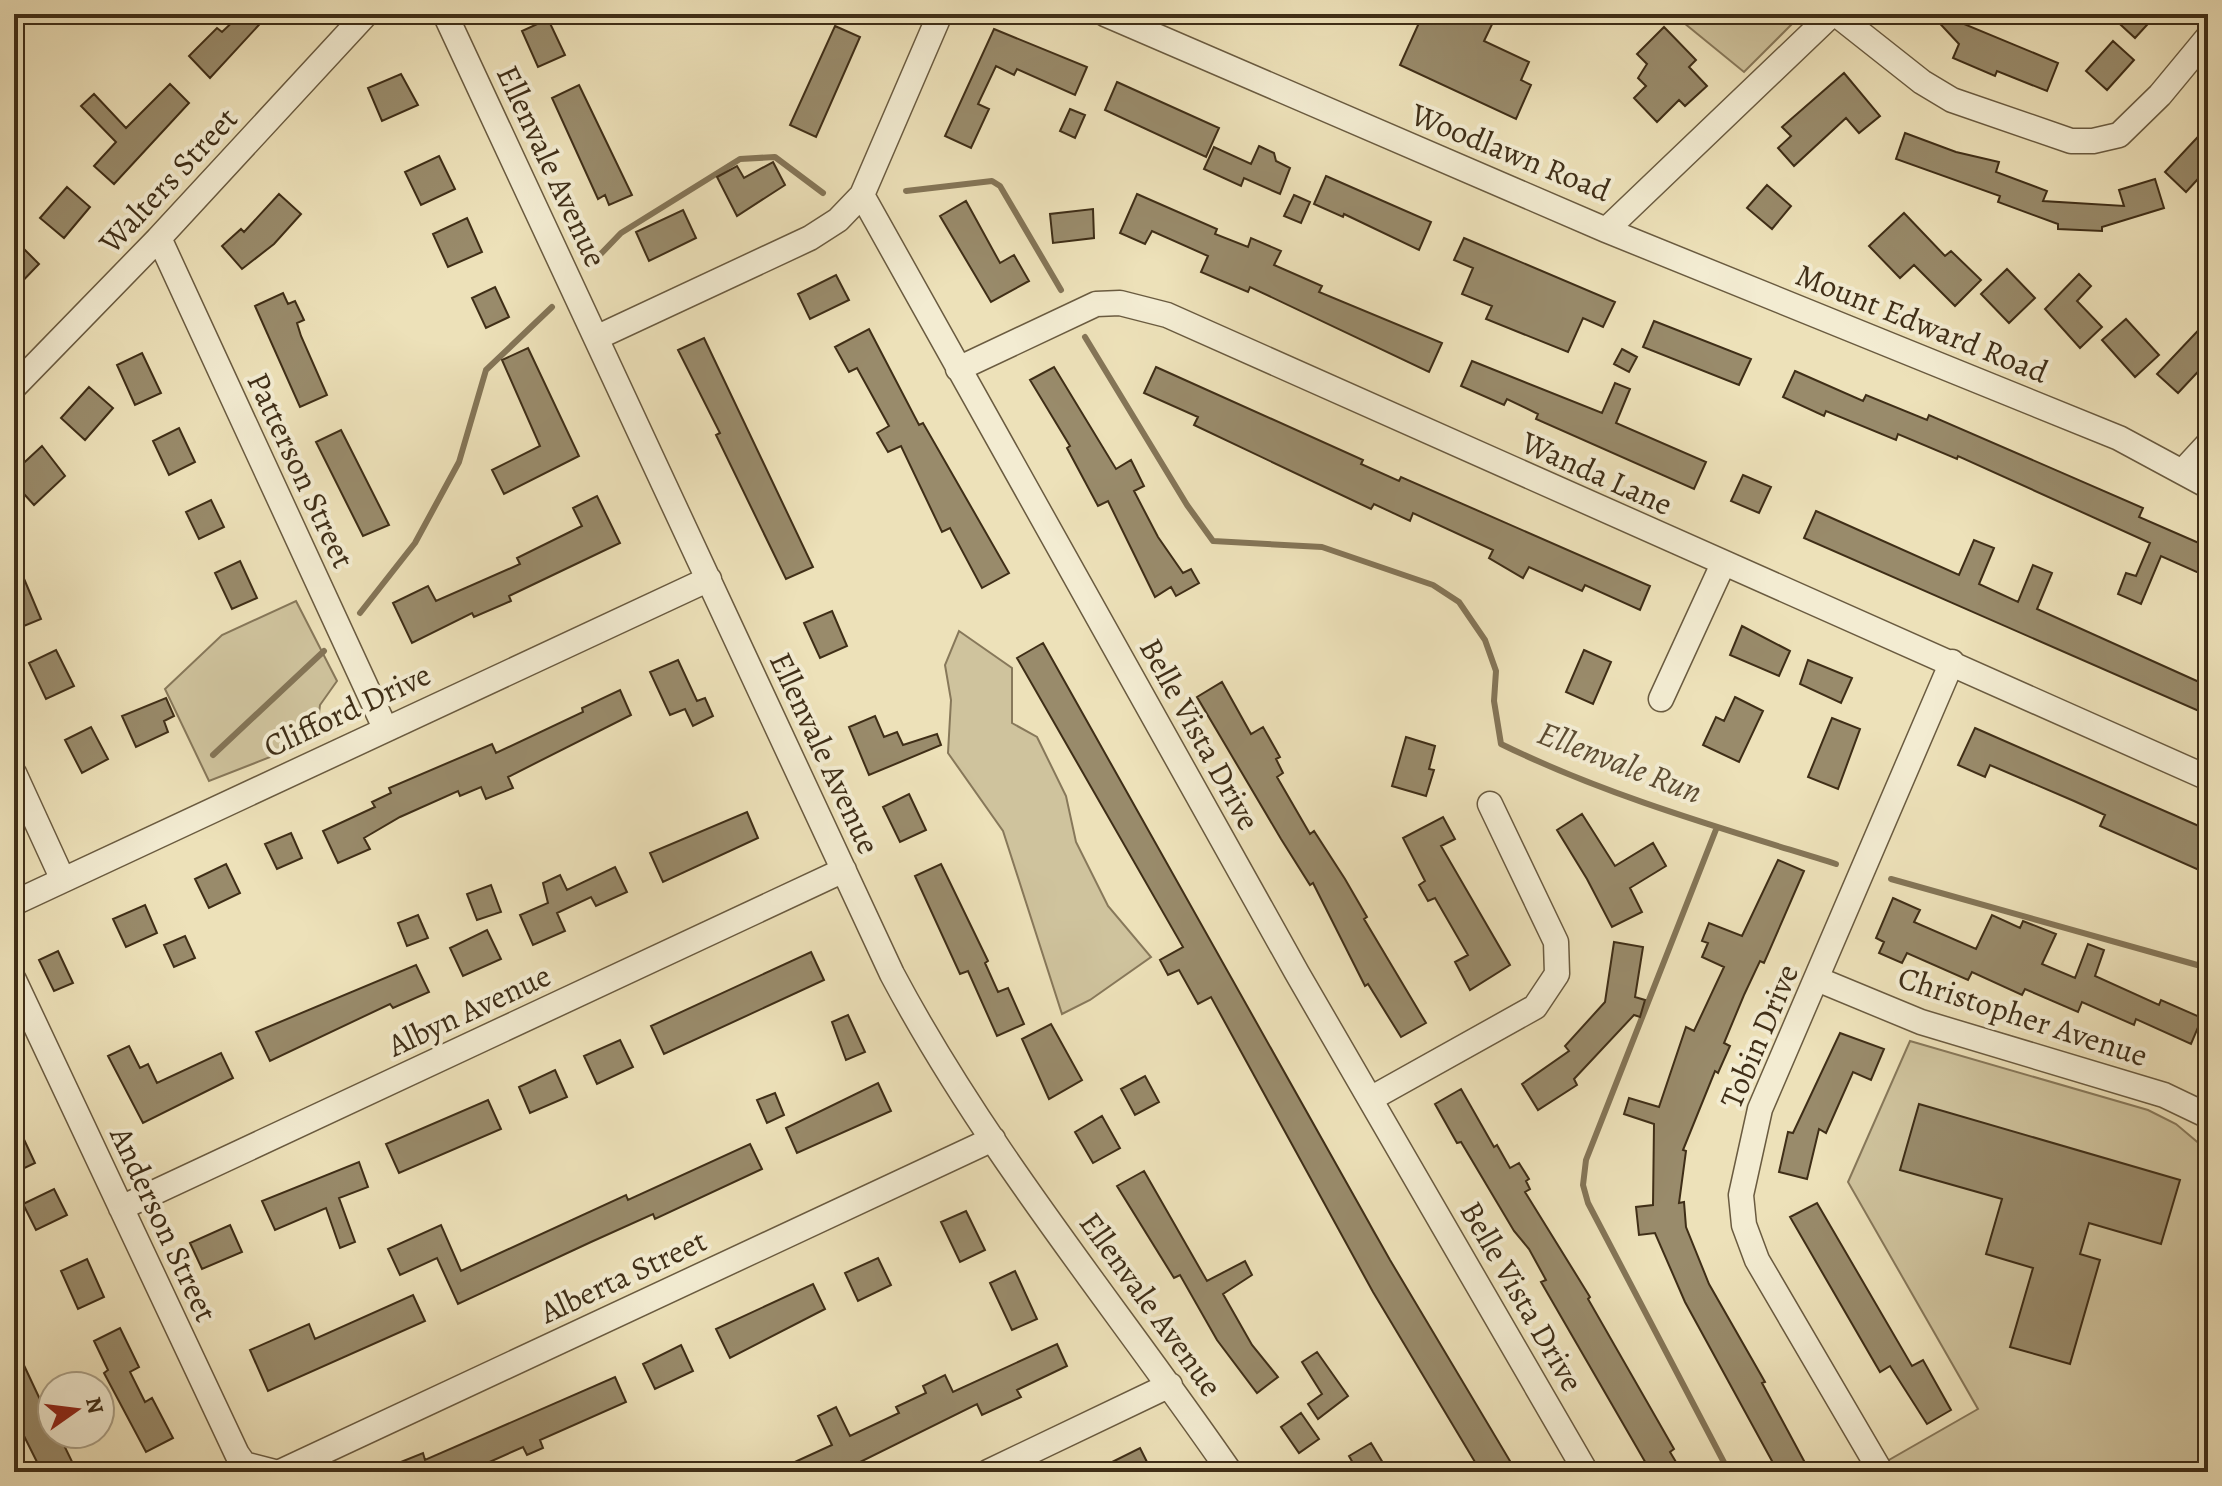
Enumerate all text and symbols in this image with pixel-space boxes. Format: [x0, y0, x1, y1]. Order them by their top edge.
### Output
street label: Ellenvale Avenue [486, 58, 618, 274]
street label: Woodlawn Road [1404, 92, 1618, 212]
street label: Walters Street [88, 97, 247, 263]
street label: Mount Edward Road [1789, 252, 2055, 394]
street label: Patterson Street [236, 365, 366, 575]
street label: Wanda Lane [1514, 420, 1680, 526]
street label: Belle Vista Drive [1129, 630, 1271, 838]
street label: Ellenvale Avenue [759, 645, 891, 861]
street label: Clifford Drive [256, 652, 438, 768]
water label: Ellenvale Run [1531, 709, 1709, 815]
street label: Albyn Avenue [379, 953, 558, 1067]
street label: Christopher Avenue [1893, 955, 2153, 1077]
street label: Tobin Drive [1709, 957, 1809, 1115]
street label: Anderson Street [99, 1118, 228, 1329]
street label: Belle Vista Drive [1450, 1193, 1594, 1399]
street label: Ellenvale Avenue [1069, 1203, 1233, 1405]
street label: Alberta Street [532, 1218, 714, 1334]
north arrow [36, 1370, 116, 1450]
text: N [78, 1394, 111, 1417]

